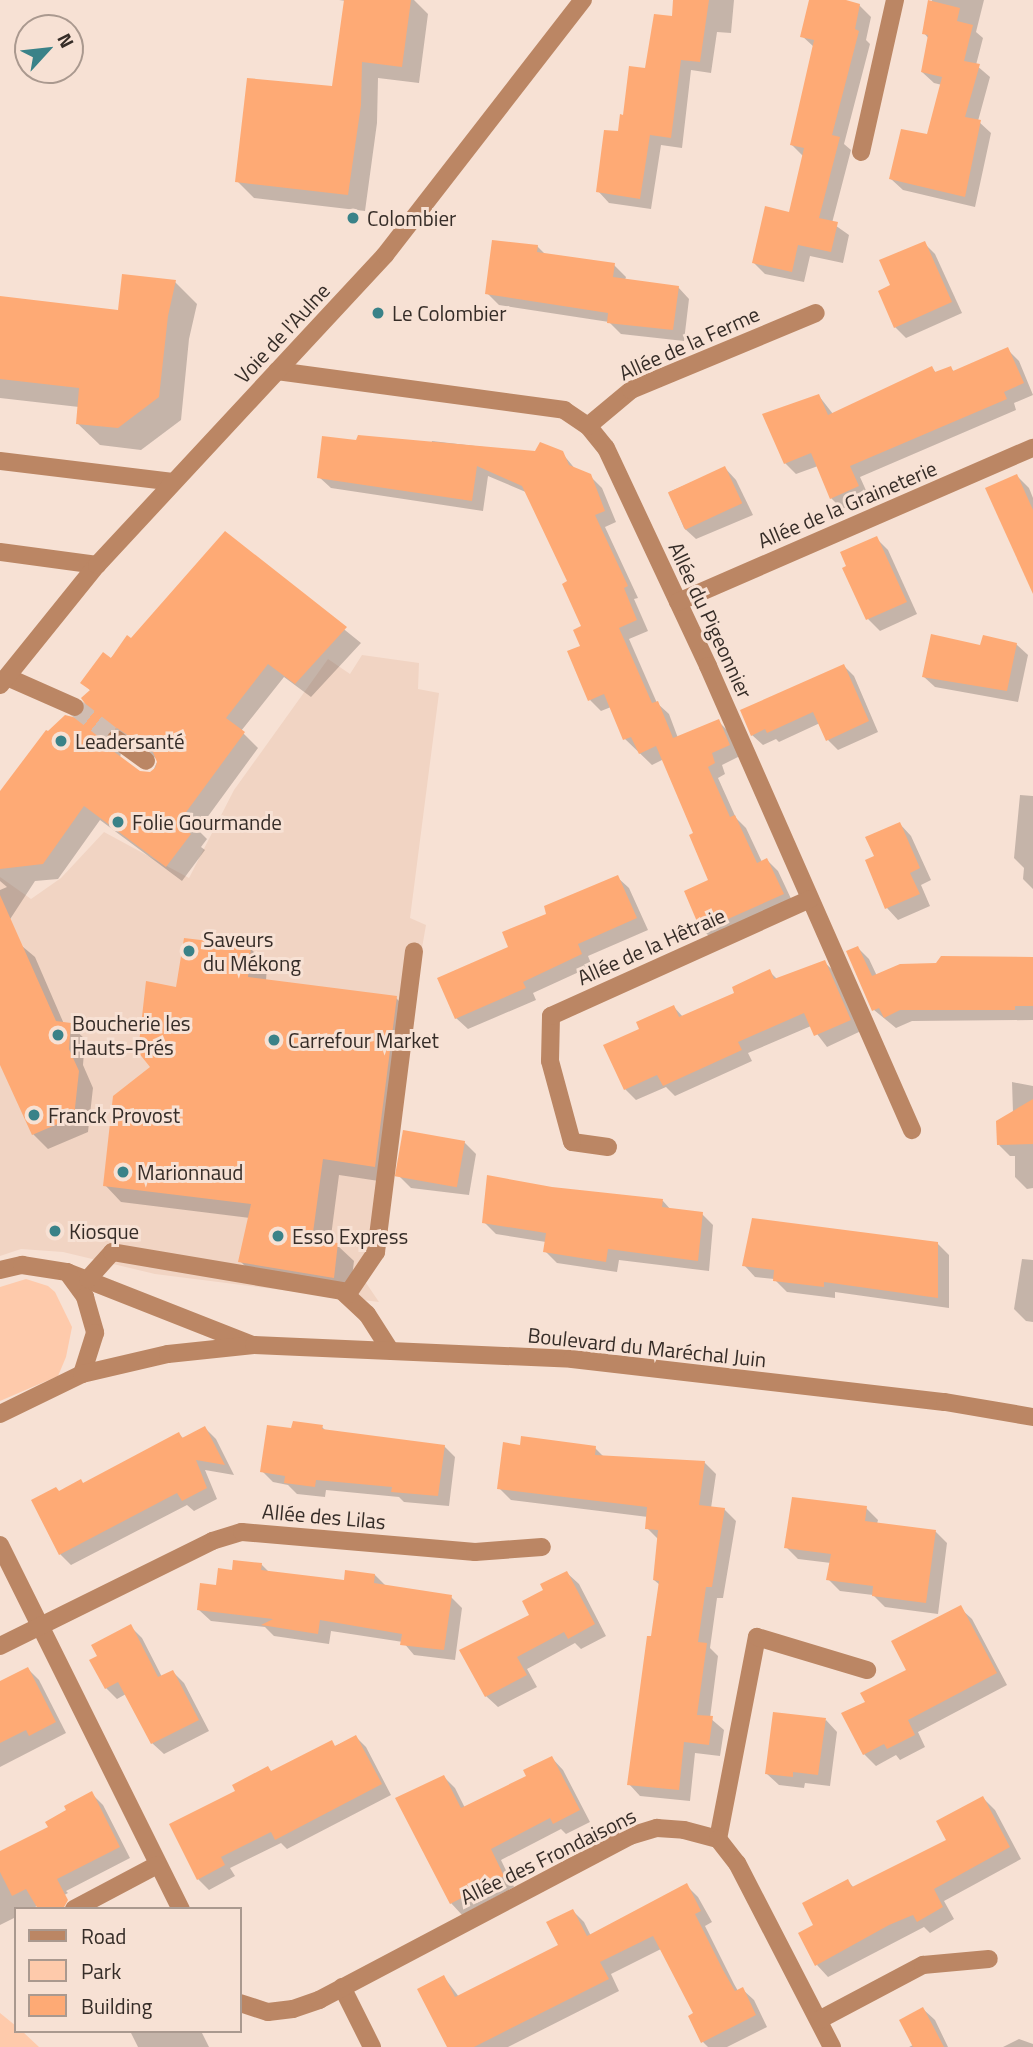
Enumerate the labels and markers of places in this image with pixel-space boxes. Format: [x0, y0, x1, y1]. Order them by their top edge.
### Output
place label: Colombier [367, 205, 456, 231]
marker: Colombier [345, 210, 361, 226]
place label: Le Colombier [392, 300, 506, 326]
marker: Le Colombier [370, 305, 386, 321]
place label: Leadersanté [75, 728, 185, 754]
marker: Leadersanté [53, 733, 69, 749]
place label: Folie Gourmande [132, 809, 282, 835]
marker: Folie Gourmande [110, 814, 126, 830]
place label: Saveurs du Mékong [203, 926, 301, 976]
marker: Saveurs du Mékong [181, 943, 197, 959]
place label: Boucherie les Hauts-Prés [72, 1010, 191, 1060]
marker: Boucherie les Hauts-Prés [50, 1027, 66, 1043]
place label: Carrefour Market [288, 1027, 439, 1053]
marker: Carrefour Market [266, 1032, 282, 1048]
place label: Franck Provost [48, 1102, 180, 1128]
marker: Franck Provost [26, 1107, 42, 1123]
place label: Marionnaud [137, 1159, 243, 1185]
marker: Marionnaud [115, 1164, 131, 1180]
place label: Kiosque [69, 1218, 139, 1244]
marker: Kiosque [47, 1223, 63, 1239]
place label: Esso Express [292, 1223, 408, 1249]
marker: Esso Express [270, 1228, 286, 1244]

